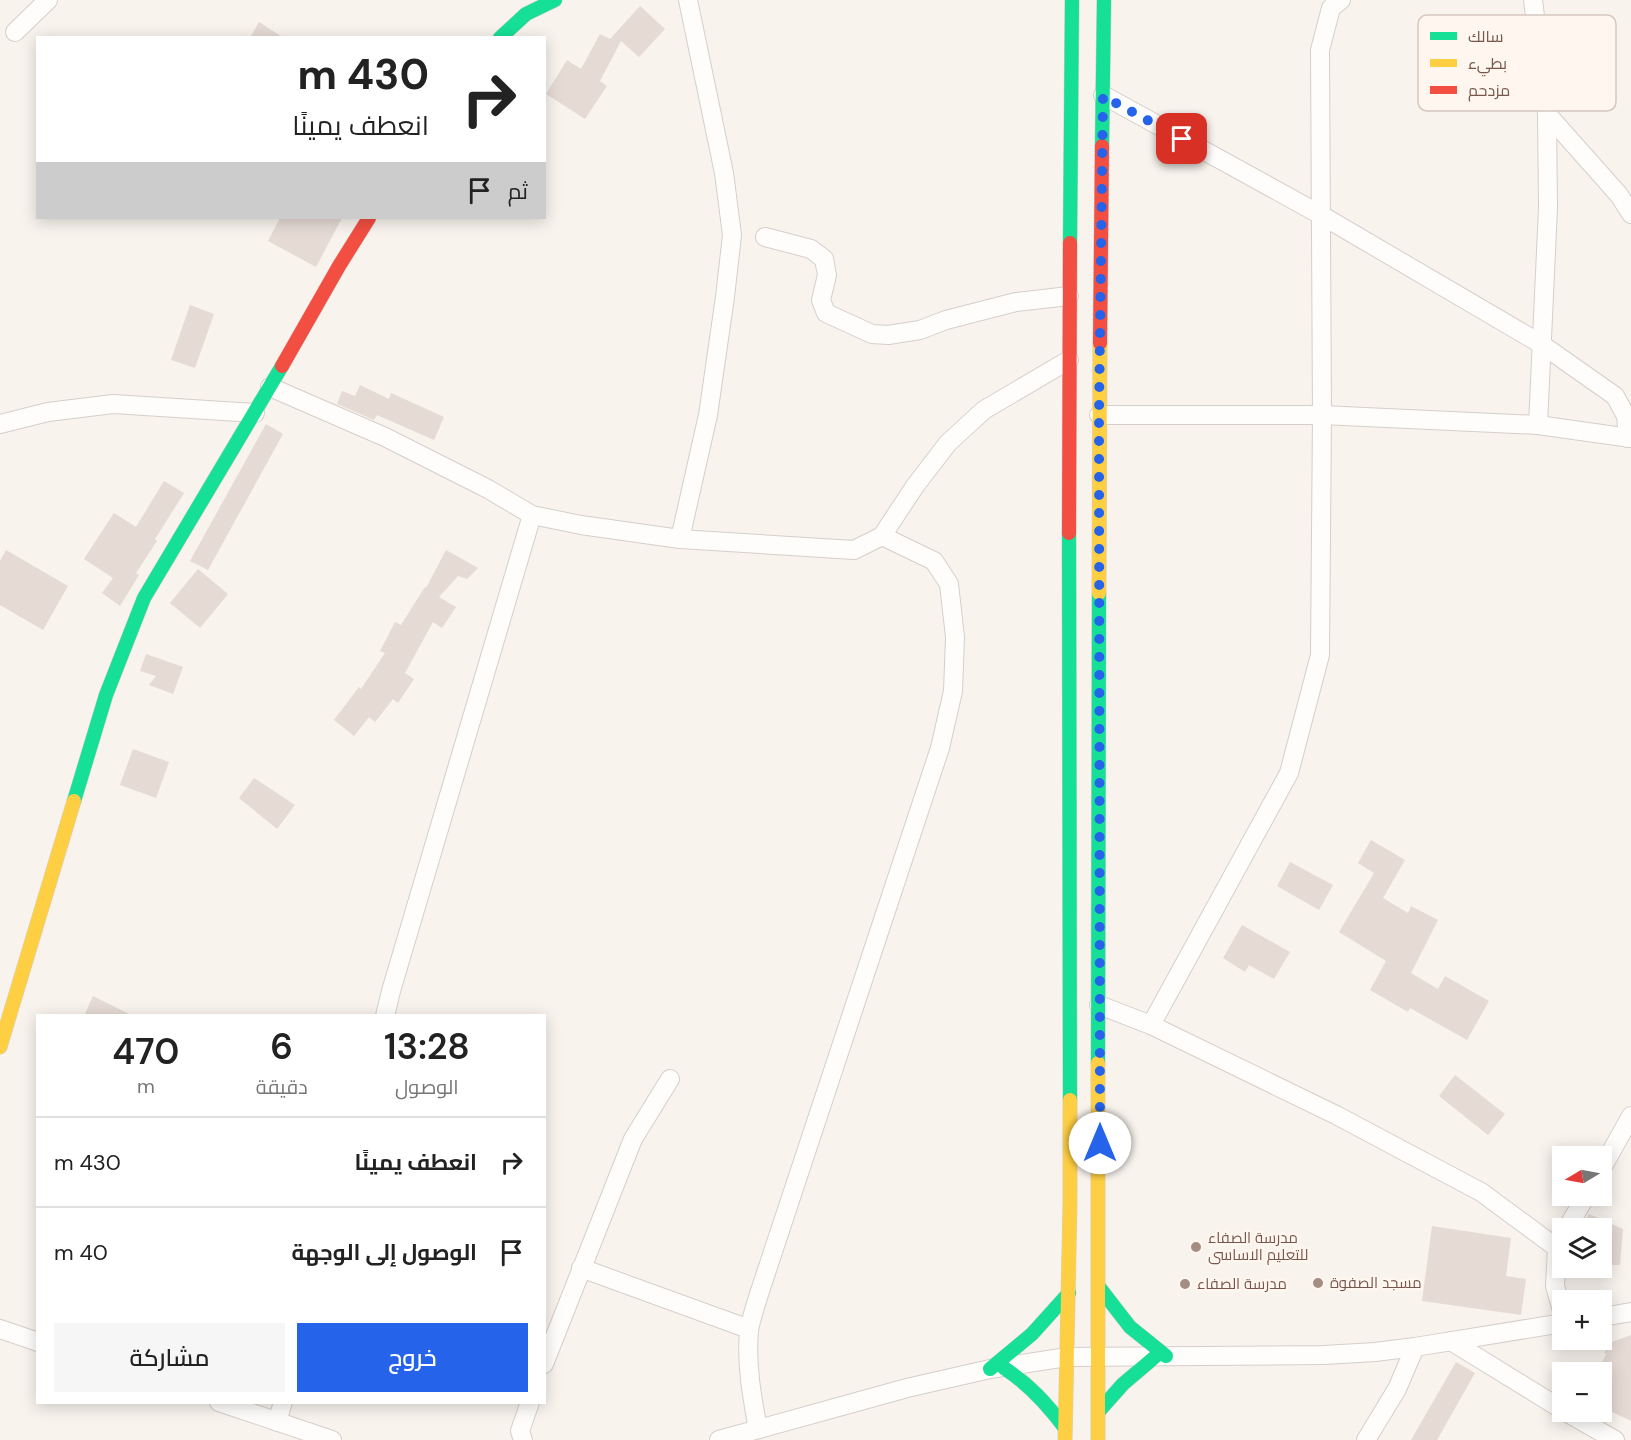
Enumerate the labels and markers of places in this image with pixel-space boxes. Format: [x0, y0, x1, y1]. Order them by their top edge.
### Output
pin [1156, 113, 1207, 164]
place label: مدرسة الصفاء للتعليم الاساسى [1208, 1228, 1308, 1265]
marker: مدرسة الصفاء للتعليم الاساسى [1189, 1240, 1203, 1254]
place label: مسجد الصفوة [1330, 1273, 1422, 1293]
place label: مدرسة الصفاء [1197, 1274, 1287, 1294]
marker: مسجد الصفوة [1311, 1276, 1325, 1290]
marker: مدرسة الصفاء [1178, 1277, 1192, 1291]

